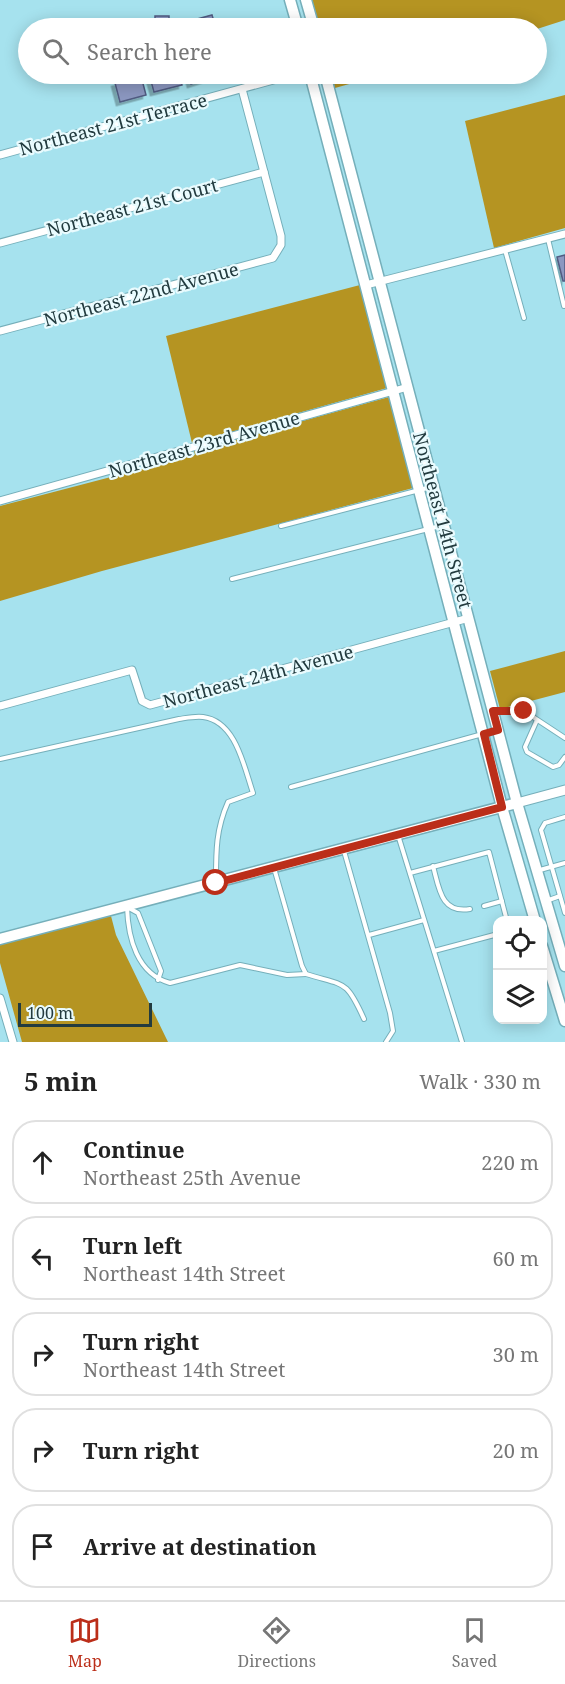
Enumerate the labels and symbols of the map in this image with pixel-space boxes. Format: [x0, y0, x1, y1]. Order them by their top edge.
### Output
street label: Northeast 21st Terrace [16, 87, 210, 161]
street label: Northeast 21st Court [44, 173, 220, 241]
street label: Northeast 22nd Avenue [41, 256, 241, 332]
street label: Northeast 23rd Avenue [106, 405, 302, 483]
street label: Northeast 14th Street [408, 429, 478, 611]
street label: Northeast 24th Avenue [160, 639, 356, 713]
route end [510, 697, 536, 723]
route start [202, 869, 228, 895]
scale bar [18, 1000, 152, 1028]

